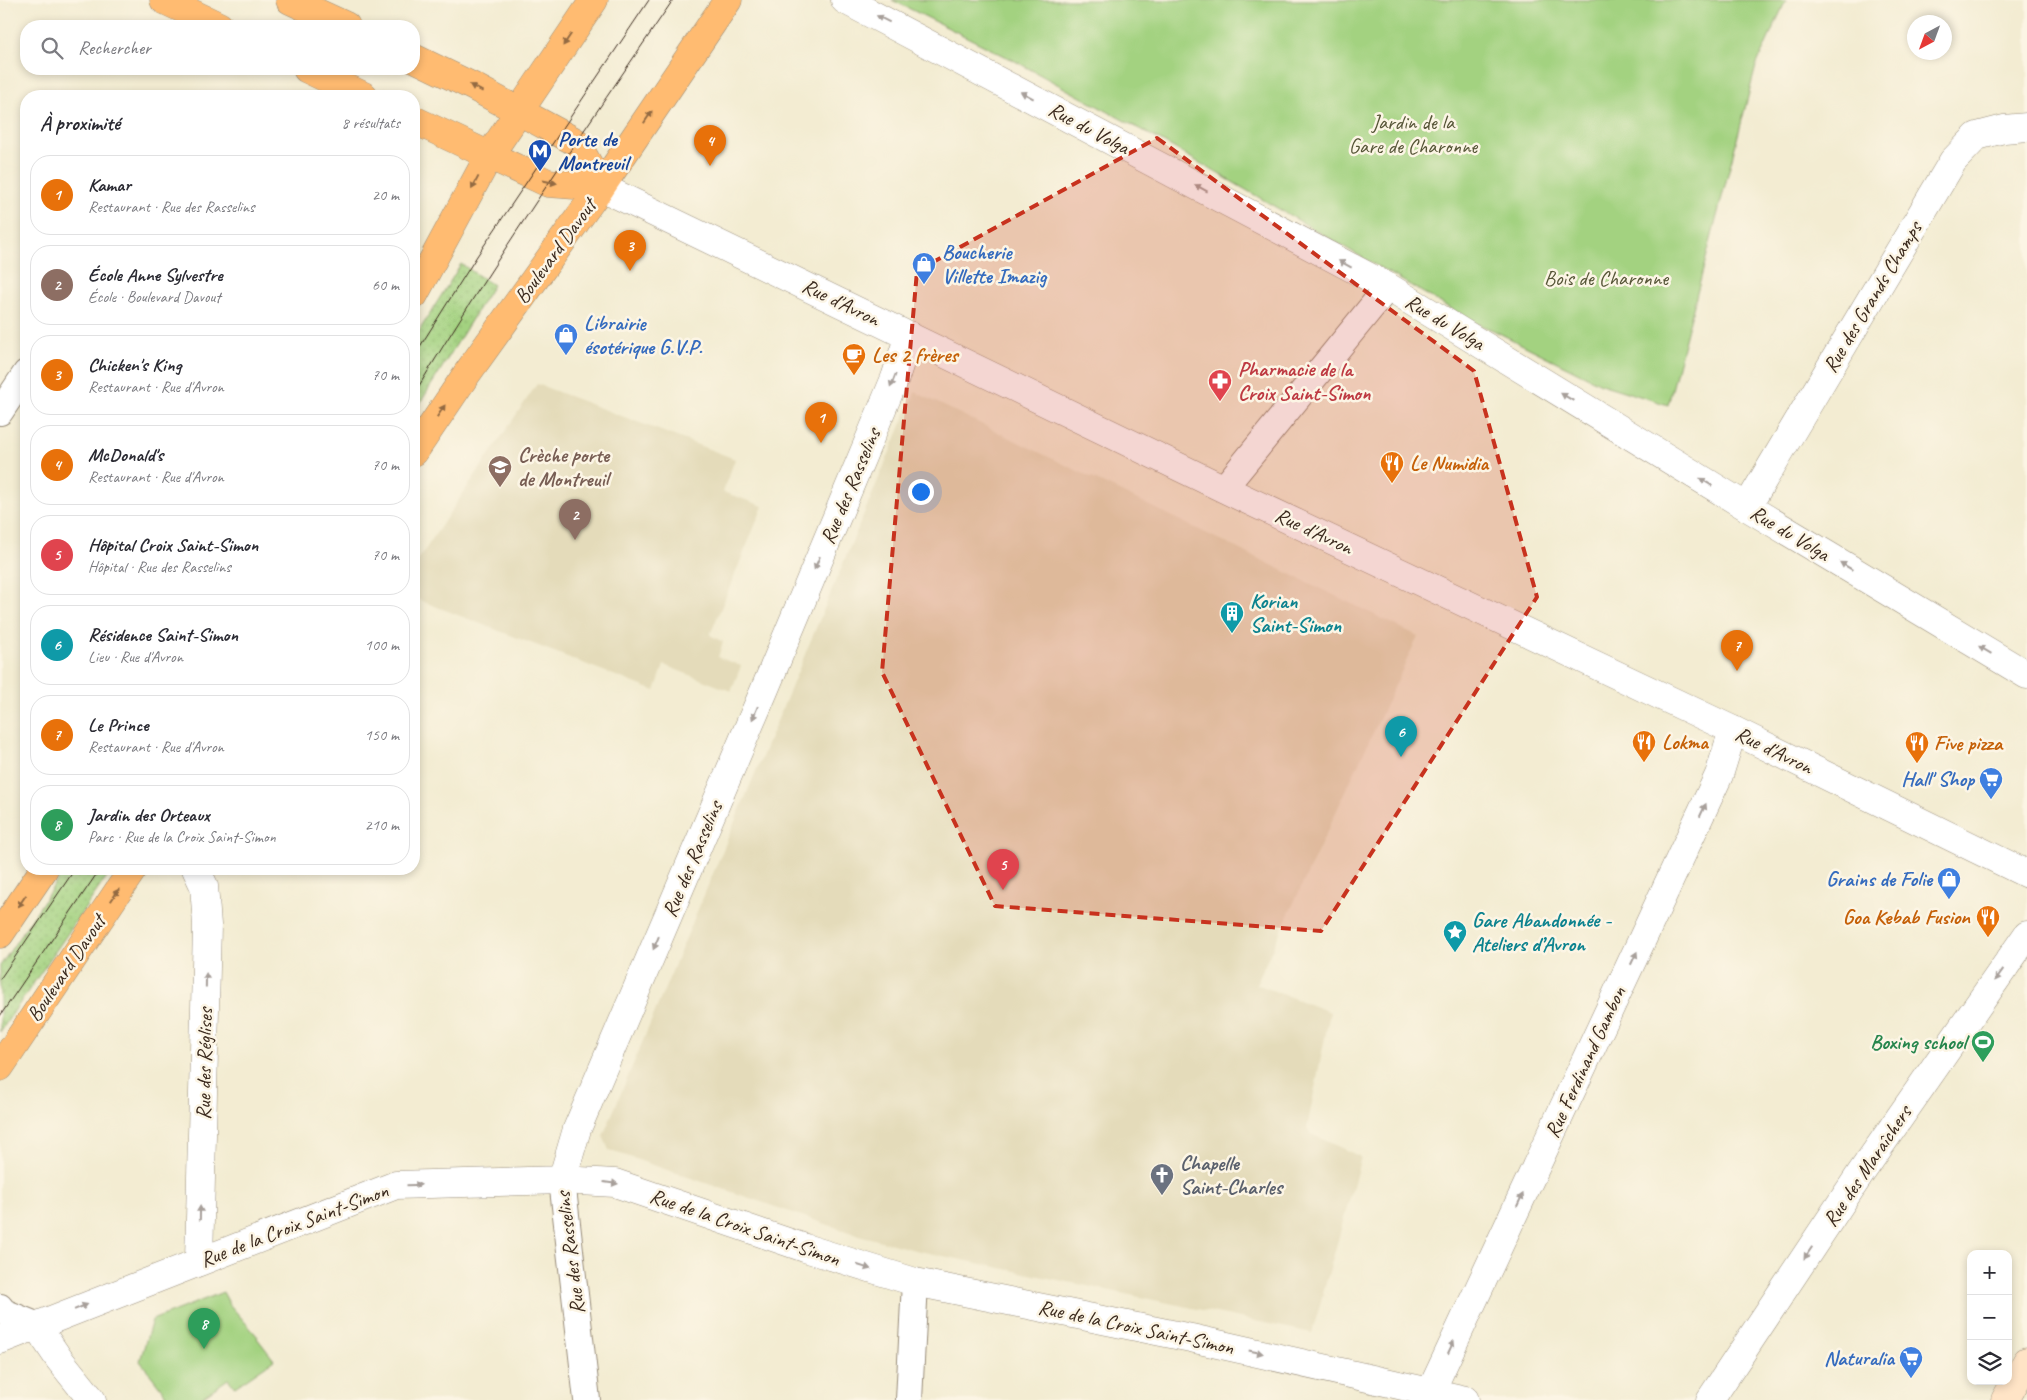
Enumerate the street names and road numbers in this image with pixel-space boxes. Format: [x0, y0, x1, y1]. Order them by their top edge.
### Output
street label: Rue du Volga [1044, 96, 1135, 161]
street label: Boulevard Davout [508, 191, 603, 308]
street label: Rue des Grands Champs [1817, 215, 1928, 377]
street label: Rue d'Avron [798, 272, 885, 333]
street label: Rue du Volga [1401, 288, 1491, 357]
street label: Rue des Rasselins [814, 423, 887, 548]
street label: Rue du Volga [1746, 499, 1836, 568]
street label: Rue d'Avron [1271, 502, 1358, 561]
street label: Rue d'Avron [1731, 720, 1818, 781]
street label: Rue des Rasselins [656, 796, 729, 921]
street label: Boulevard Davout [21, 907, 113, 1026]
street label: Rue Ferdinand Gambon [1539, 982, 1632, 1142]
street label: Rue des Réglises [190, 1006, 218, 1120]
street label: Rue des Maraîchers [1817, 1099, 1918, 1231]
street label: Rue de la Croix Saint-Simon [196, 1177, 392, 1273]
street label: Rue de la Croix Saint-Simon [647, 1182, 844, 1272]
street label: Rue des Rasselins [549, 1188, 590, 1316]
street label: Rue de la Croix Saint-Simon [1036, 1294, 1237, 1361]

